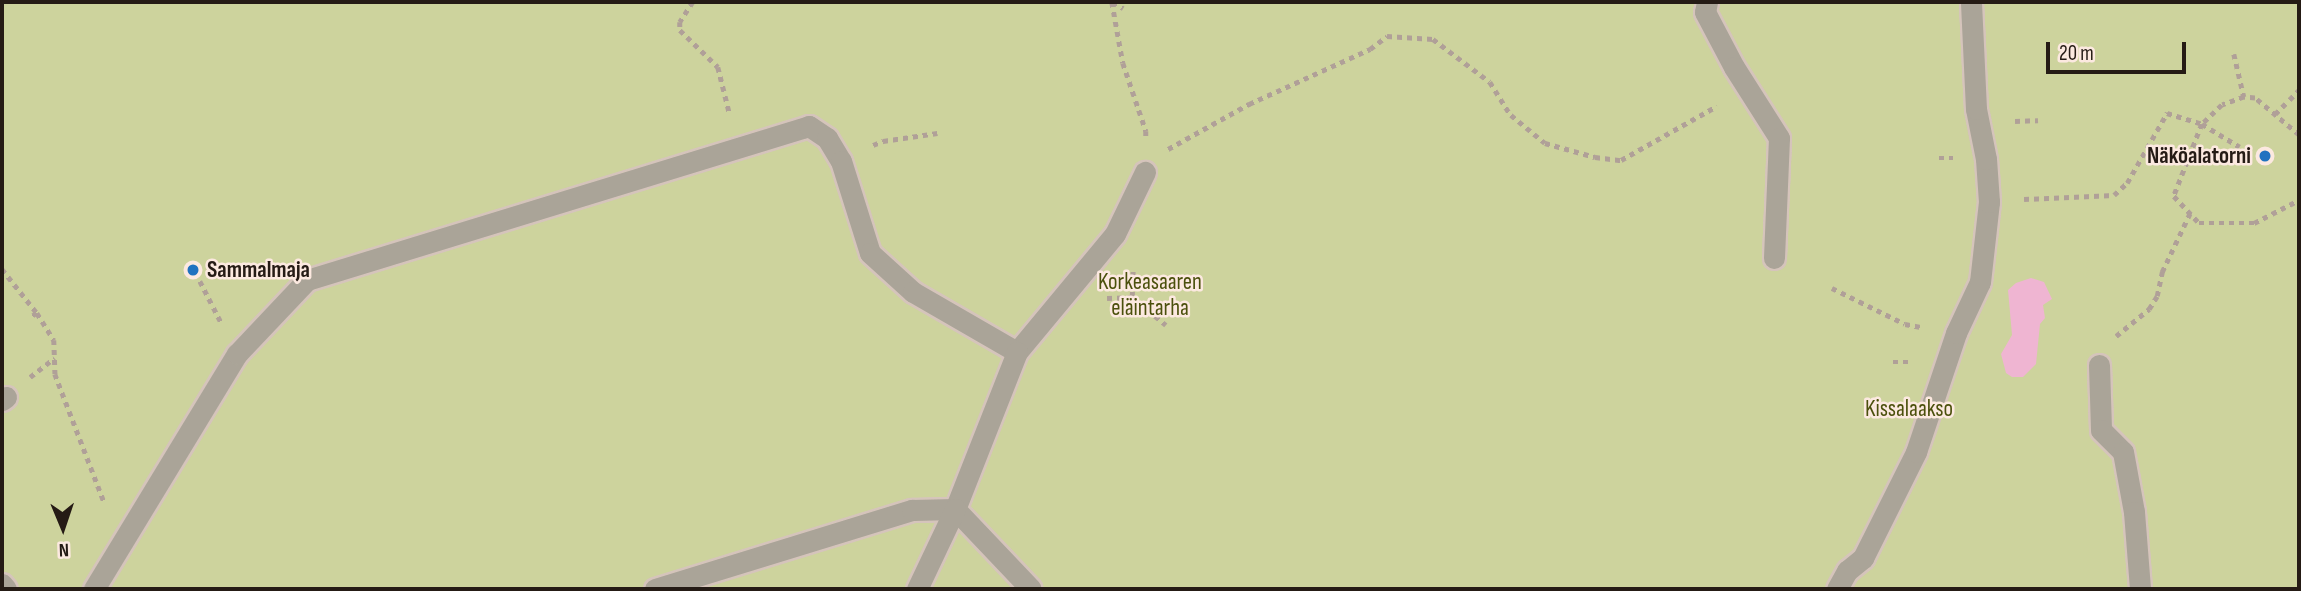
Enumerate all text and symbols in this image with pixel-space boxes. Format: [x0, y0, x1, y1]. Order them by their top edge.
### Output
scale bar [2049, 28, 2189, 72]
text: 20 m [2059, 41, 2094, 66]
place label: Näköalatorni [2147, 142, 2251, 170]
marker: Näköalatorni [2257, 148, 2273, 164]
place label: Sammalmaja [207, 256, 310, 284]
marker: Sammalmaja [185, 262, 201, 278]
park label: Korkeasaaren eläintarha [1098, 268, 1202, 322]
park label: Kissalaakso [1865, 395, 1953, 423]
north arrow [28, 493, 98, 563]
text: N [58, 538, 69, 561]

